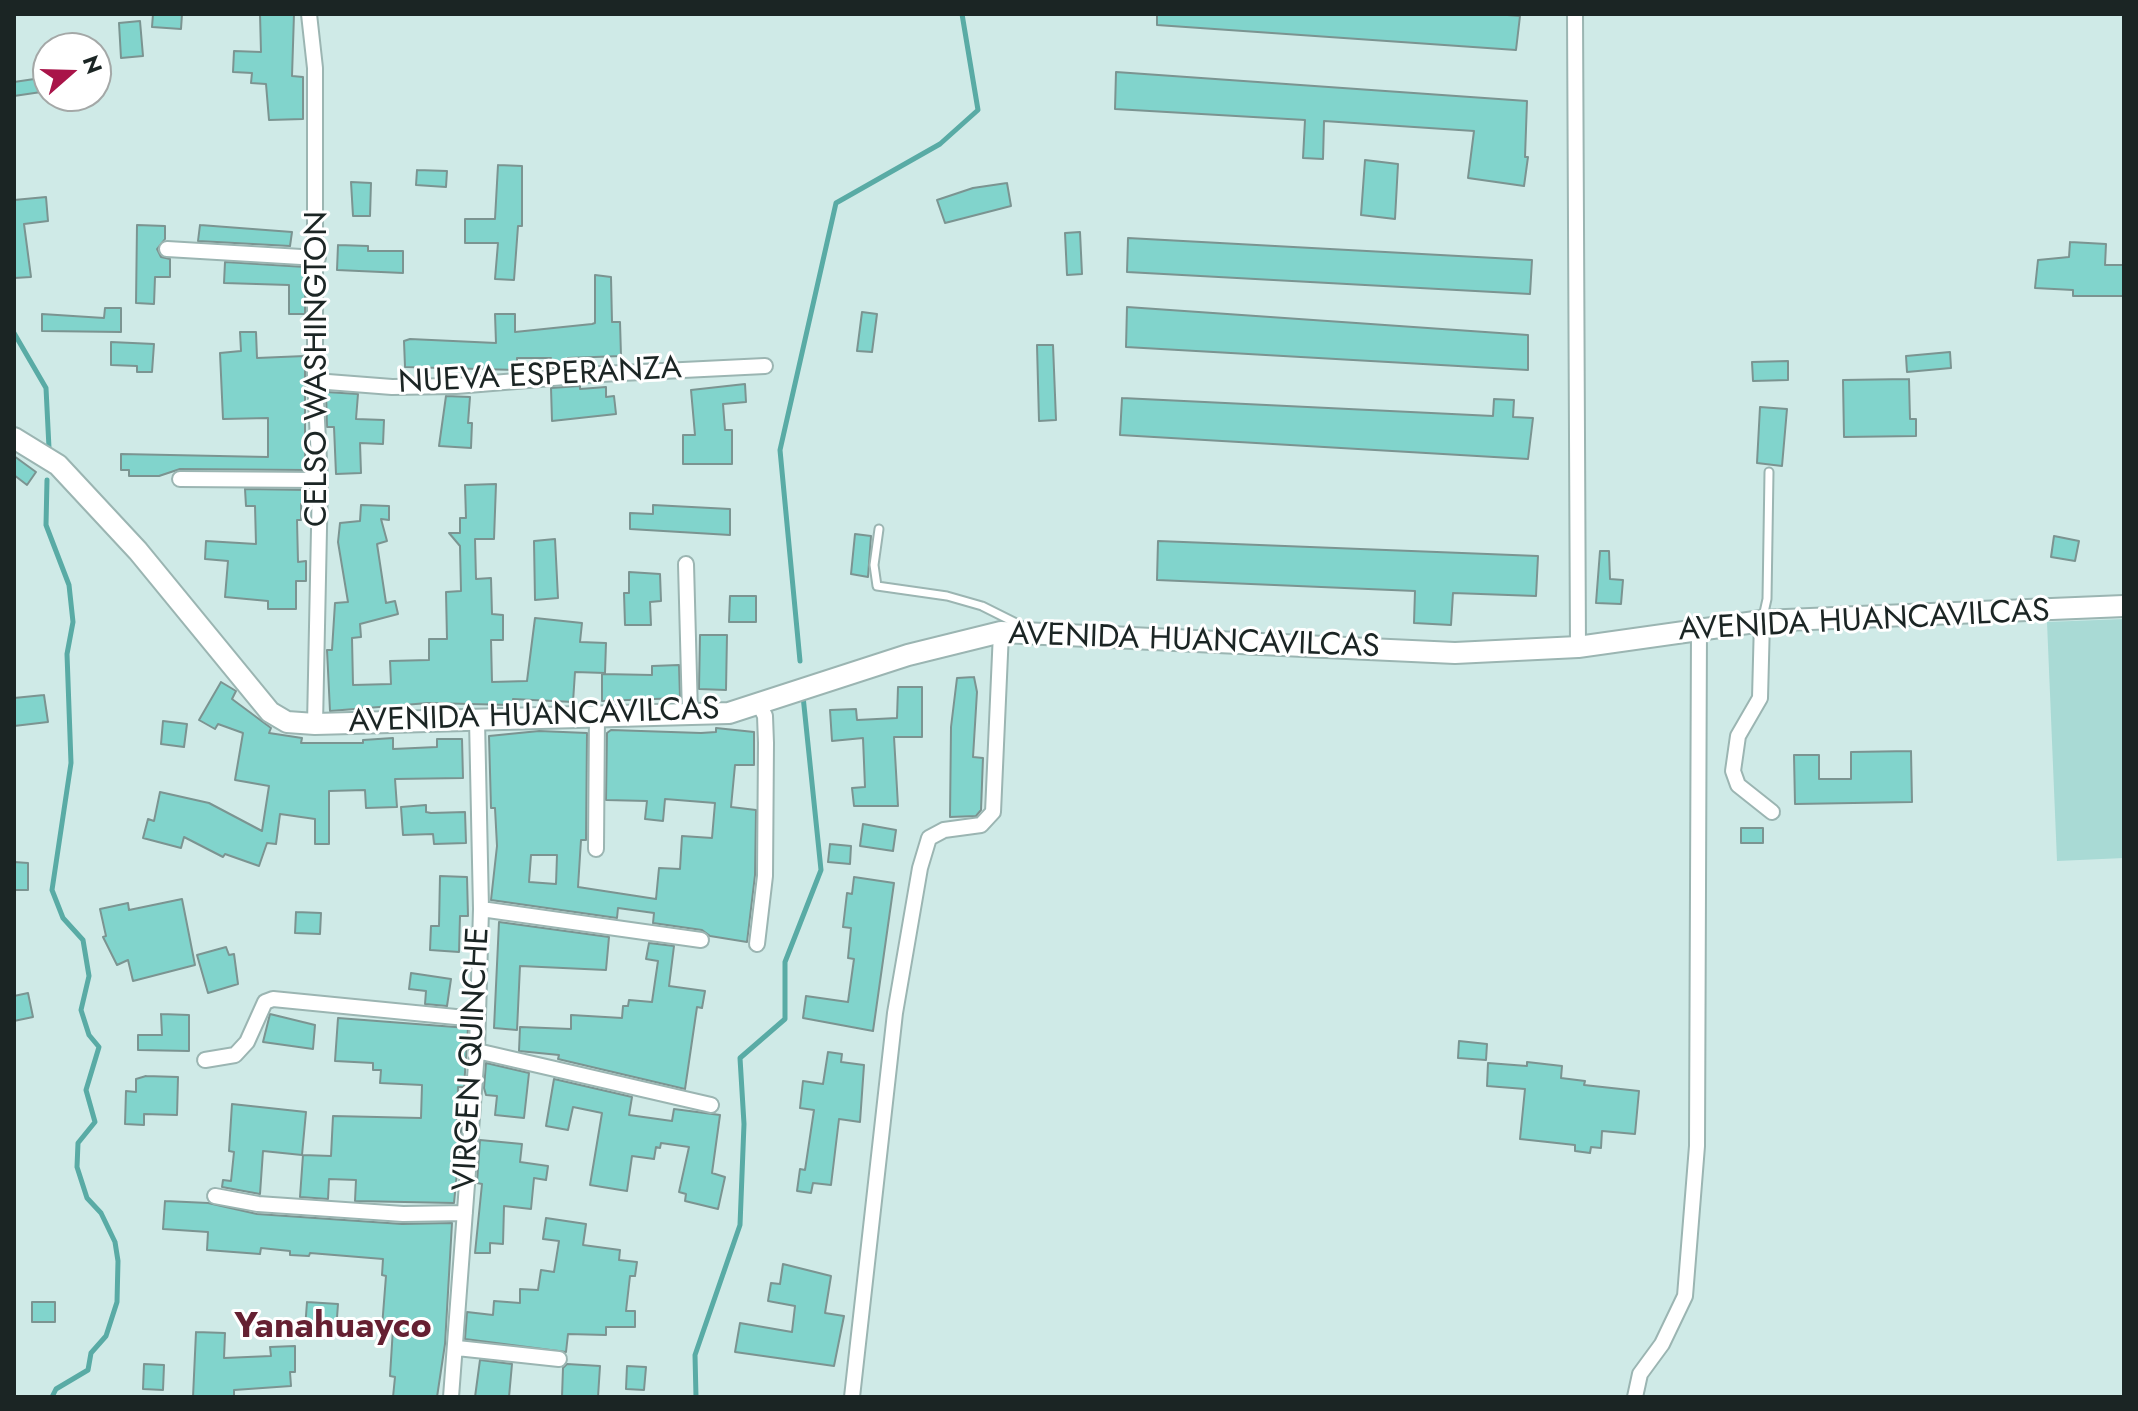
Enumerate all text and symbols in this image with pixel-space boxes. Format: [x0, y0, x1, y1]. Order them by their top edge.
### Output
north arrow [32, 32, 112, 112]
text: N [75, 51, 111, 78]
street label: CELSO WASHINGTON [299, 211, 337, 527]
street label: NUEVA ESPERANZA [397, 350, 683, 404]
street label: AVENIDA HUANCAVILCAS [1678, 593, 2050, 651]
street label: AVENIDA HUANCAVILCAS [1008, 616, 1380, 668]
street label: AVENIDA HUANCAVILCAS [348, 691, 720, 743]
street label: VIRGEN QUINCHE [447, 926, 499, 1192]
district label: Yanahuayco [234, 1306, 432, 1350]

